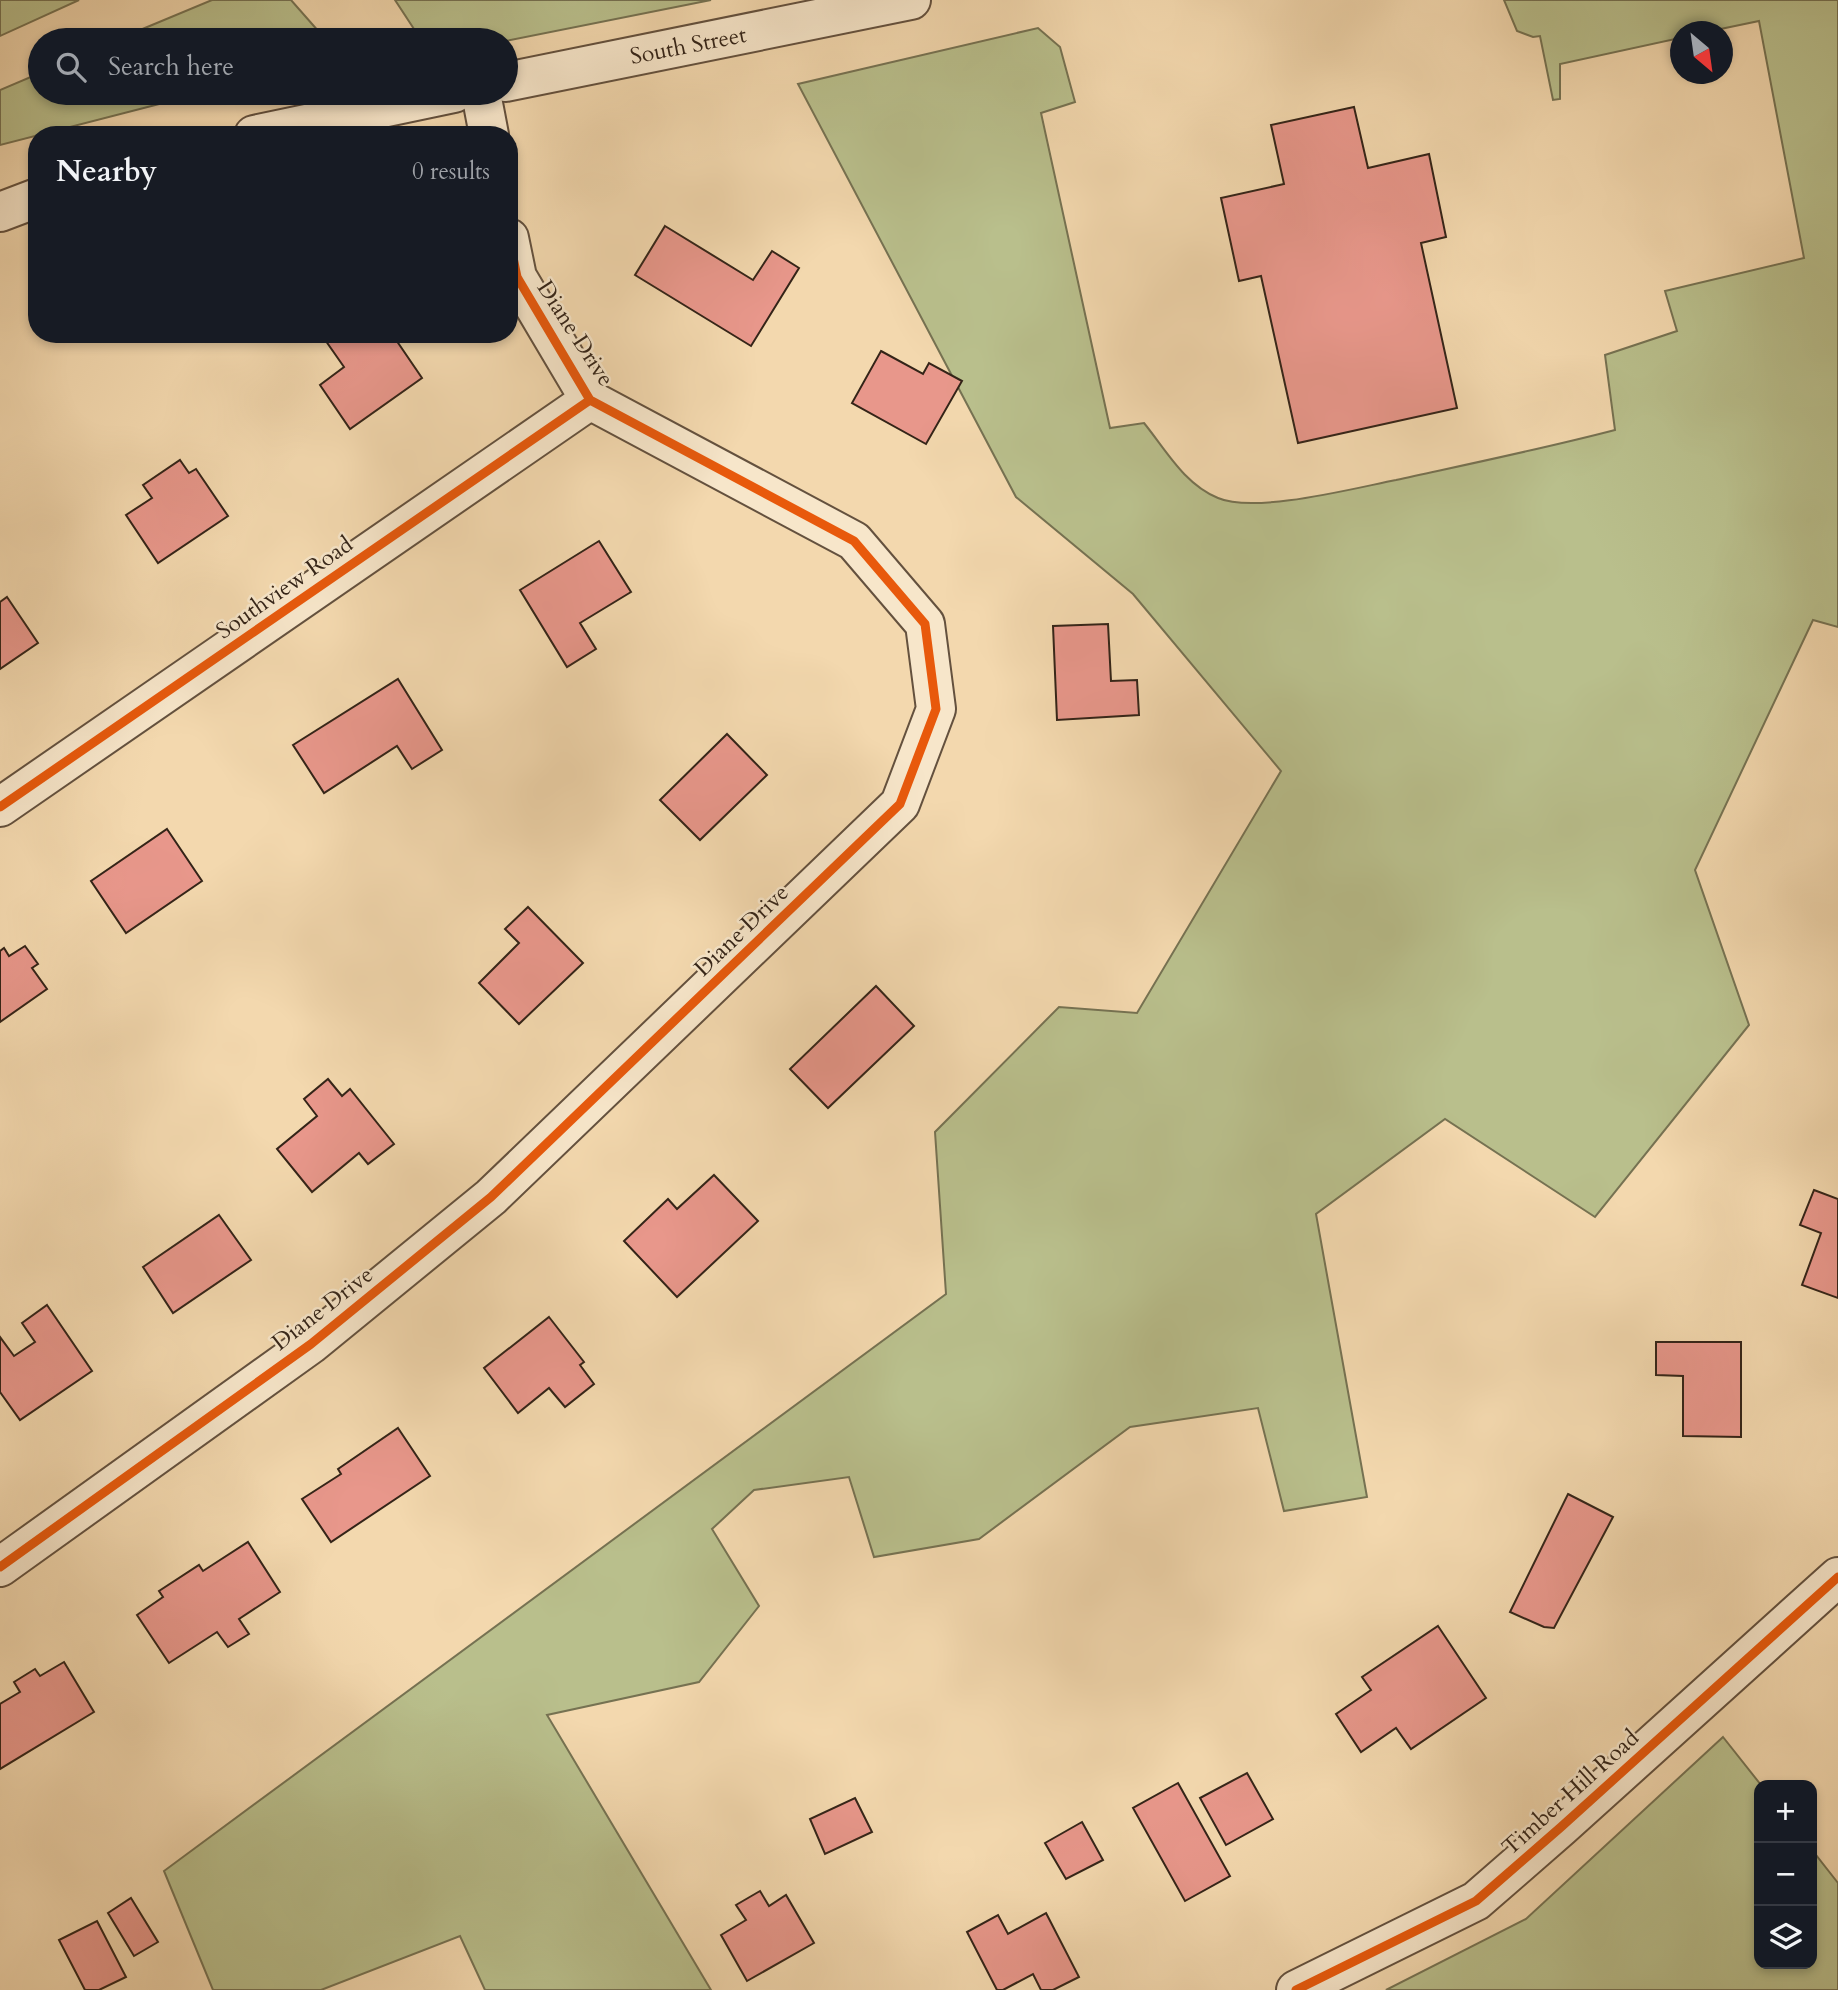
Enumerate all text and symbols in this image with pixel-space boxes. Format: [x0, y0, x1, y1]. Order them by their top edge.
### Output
street label: South Street [627, 19, 749, 72]
north arrow [1670, 21, 1733, 84]
search box [28, 28, 518, 105]
icon: search [52, 48, 90, 86]
text: Search here [108, 49, 234, 84]
text: Nearby [56, 151, 157, 192]
text: 0 results [412, 156, 490, 187]
street label: Diane Drive [530, 274, 621, 392]
street label: Southview Road [210, 528, 359, 646]
street label: Diane Drive [687, 877, 795, 983]
street label: Diane Drive [265, 1259, 379, 1358]
street label: Timber Hill Road [1495, 1722, 1646, 1862]
map controls [1754, 1780, 1817, 1969]
button: + [1754, 1780, 1817, 1843]
button: − [1754, 1843, 1817, 1906]
button: layers [1754, 1906, 1817, 1969]

